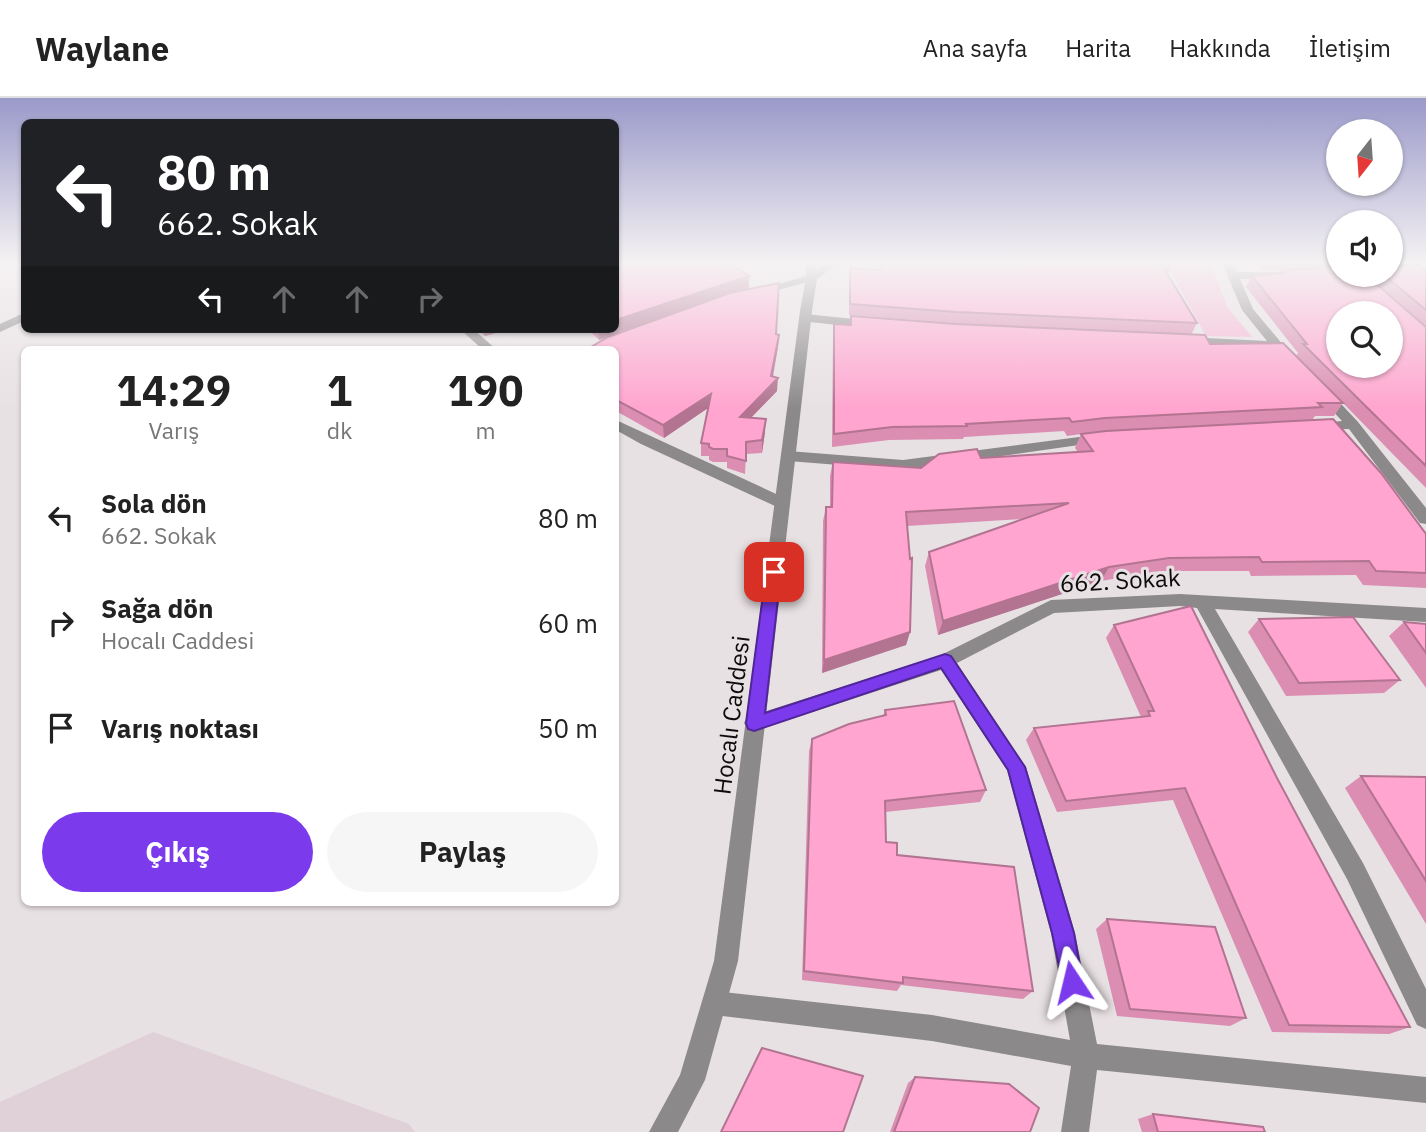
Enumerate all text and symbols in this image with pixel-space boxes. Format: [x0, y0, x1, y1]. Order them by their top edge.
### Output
text: Waylane [35, 27, 169, 70]
text: Ana sayfa [923, 32, 1027, 64]
text: Harita [1065, 32, 1131, 64]
text: Hakkında [1169, 32, 1271, 64]
text: İletişim [1309, 32, 1391, 64]
north arrow [1326, 119, 1404, 196]
map controls [1326, 119, 1403, 378]
text: 80 m [157, 140, 271, 203]
icon: left [42, 147, 133, 238]
text: 662. Sokak [157, 202, 318, 244]
button: sound [1326, 210, 1403, 287]
icon: left [192, 280, 230, 318]
icon: ahead [265, 280, 303, 318]
icon: ahead [338, 280, 376, 318]
icon: right [411, 280, 449, 318]
button: search [1326, 301, 1403, 378]
text: 14:29 [117, 363, 231, 418]
text: 1 [327, 363, 352, 418]
text: 190 [448, 363, 523, 418]
text: Varış [148, 415, 199, 445]
text: dk [327, 415, 352, 445]
text: m [476, 415, 496, 445]
text: Sola dön [101, 486, 207, 520]
icon: left [42, 499, 80, 537]
text: 80 m [538, 501, 598, 535]
text: 662. Sokak [101, 520, 217, 550]
pin [744, 542, 804, 602]
icon: arrive [755, 553, 793, 591]
street label: 662. Sokak [1059, 561, 1181, 599]
text: Sağa dön [101, 591, 213, 625]
icon: right [42, 604, 80, 642]
text: 60 m [538, 606, 598, 640]
text: Hocalı Caddesi [101, 625, 254, 655]
street label: Hocalı Caddesi [705, 634, 757, 796]
icon: arrive [42, 709, 80, 747]
text: Varış noktası [101, 711, 259, 745]
text: 50 m [538, 711, 598, 745]
button: Çıkış [42, 812, 313, 892]
button: Paylaş [327, 812, 598, 892]
position arrow [1035, 945, 1109, 1019]

